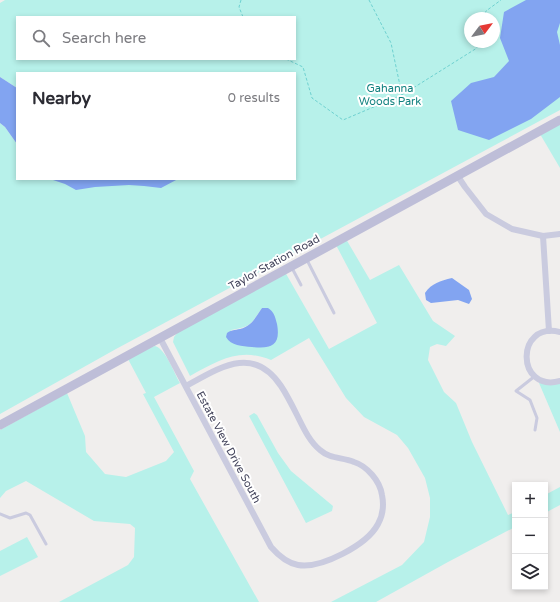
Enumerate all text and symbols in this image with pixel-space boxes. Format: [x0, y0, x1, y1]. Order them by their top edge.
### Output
north arrow [464, 12, 500, 48]
search box [16, 16, 296, 60]
icon: search [30, 27, 52, 49]
text: Search here [62, 29, 146, 47]
park label: Gahanna Woods Park [359, 82, 421, 108]
text: Nearby [32, 88, 91, 109]
text: 0 results [228, 90, 280, 106]
street label: Taylor Station Road [227, 232, 322, 293]
street label: Estate View Drive South [194, 389, 264, 505]
map controls [512, 482, 548, 590]
button: + [512, 482, 548, 518]
button: − [512, 518, 548, 554]
button: layers [512, 554, 548, 590]

